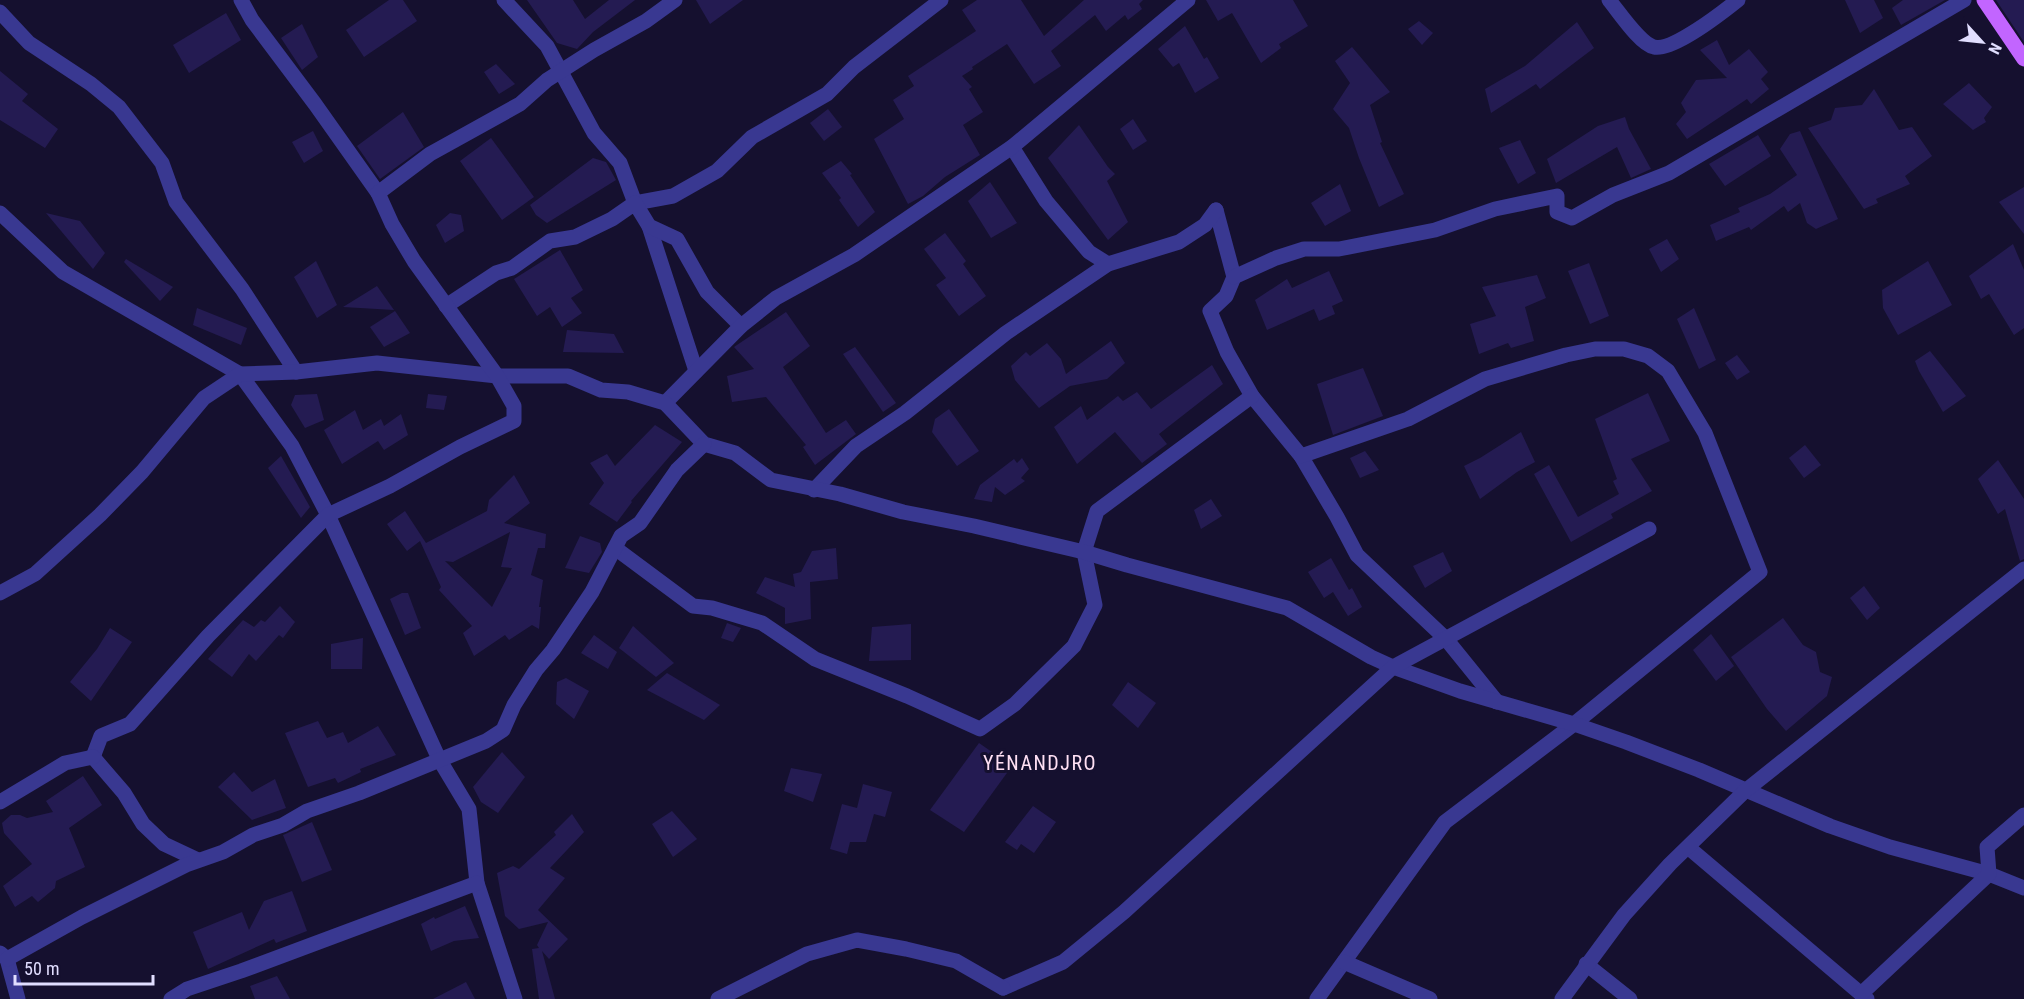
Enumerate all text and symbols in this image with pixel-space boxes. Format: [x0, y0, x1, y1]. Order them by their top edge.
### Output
north arrow [1952, 12, 2012, 72]
text: N [1984, 40, 2006, 57]
district label: YÉNANDJRO [983, 751, 1097, 775]
scale bar [15, 948, 153, 986]
text: 50 m [24, 958, 59, 979]

